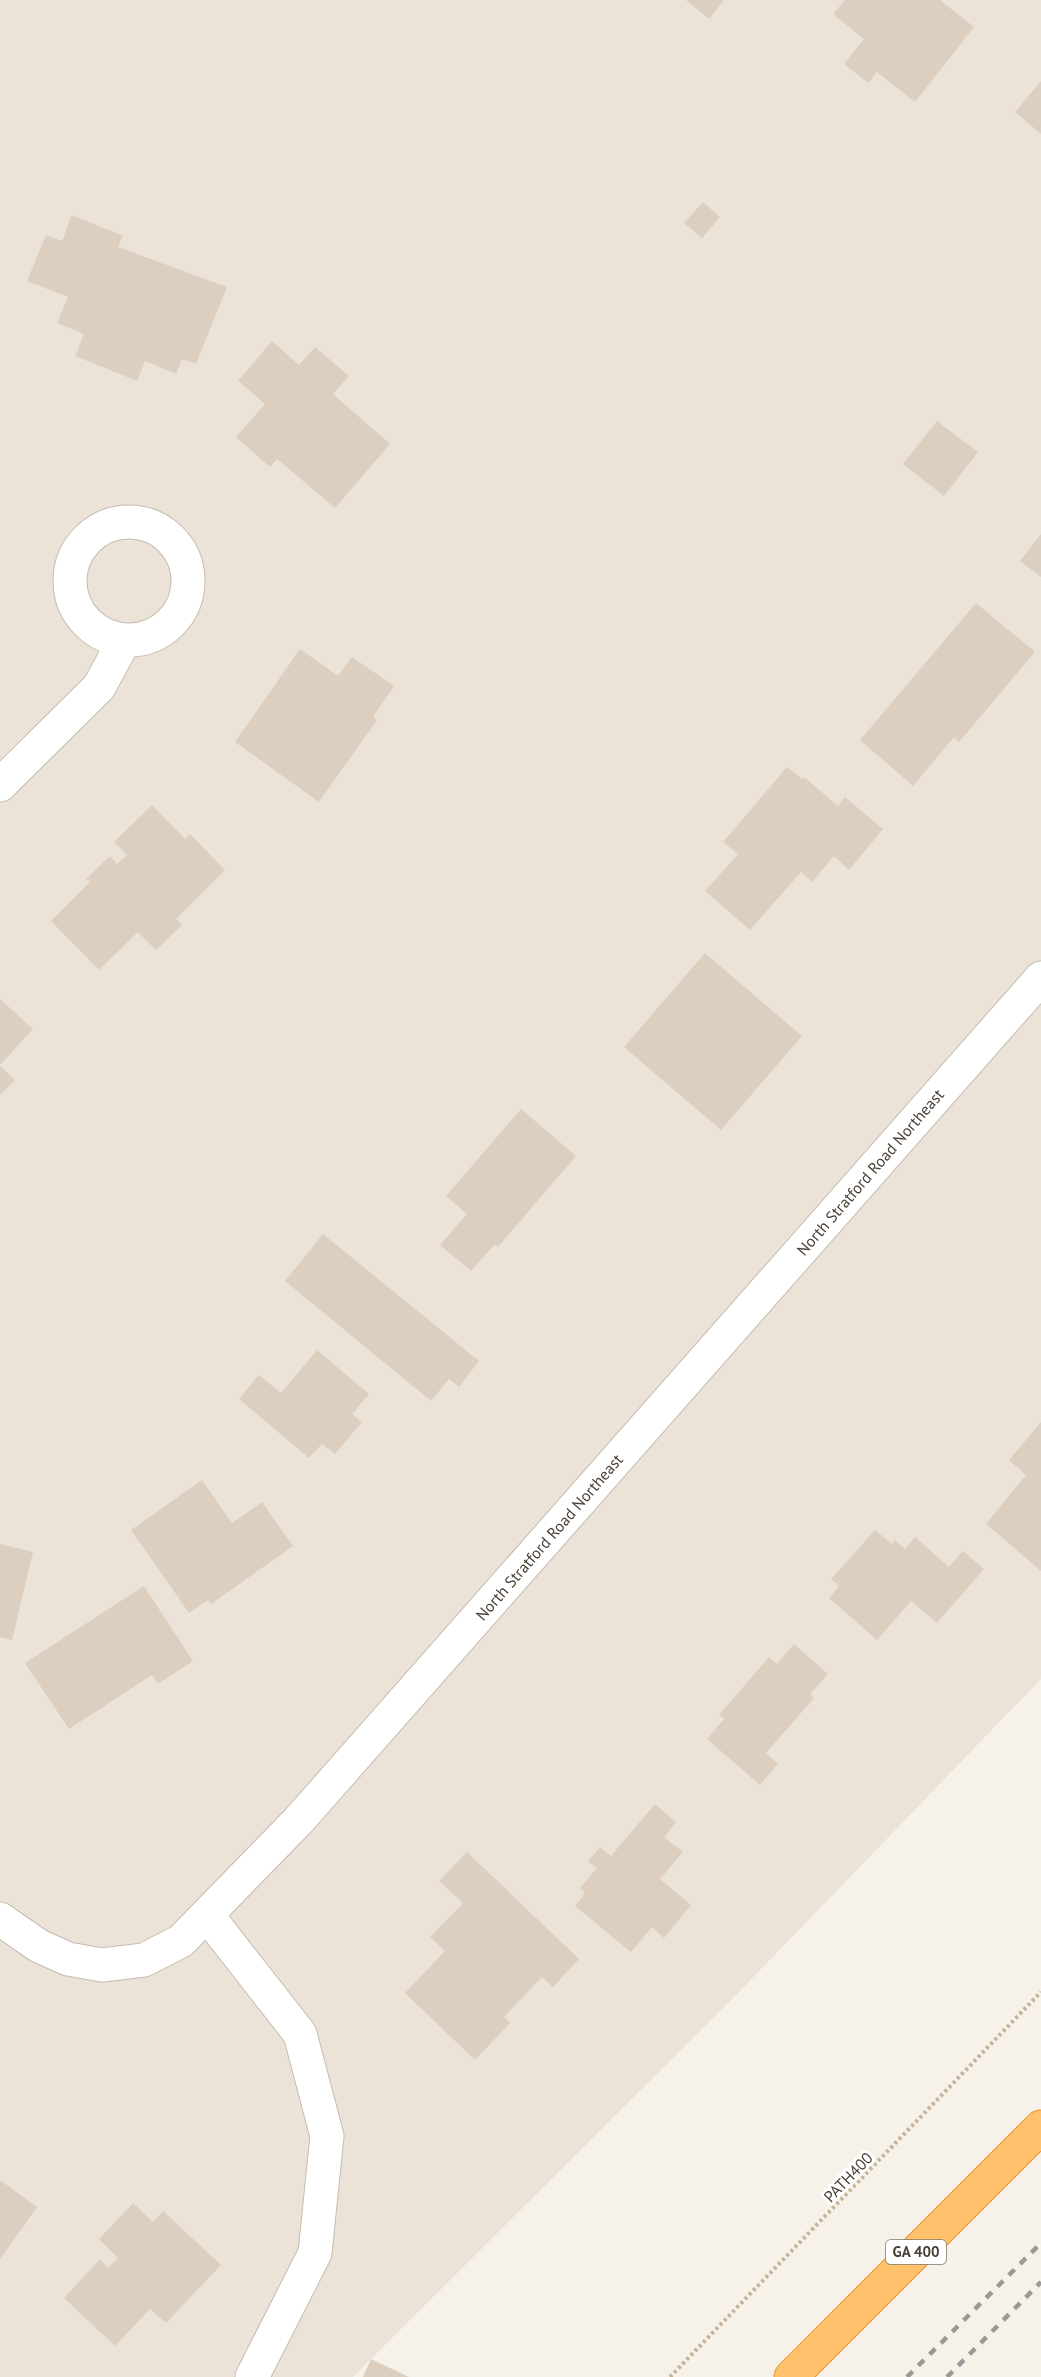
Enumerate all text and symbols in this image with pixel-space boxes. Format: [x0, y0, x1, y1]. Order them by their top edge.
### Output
street label: North Stratford Road Northeast [792, 1084, 948, 1259]
street label: North Stratford Road Northeast [471, 1449, 627, 1624]
street label: PATH400 [819, 2148, 877, 2206]
road number: GA 400 [886, 2240, 946, 2264]

